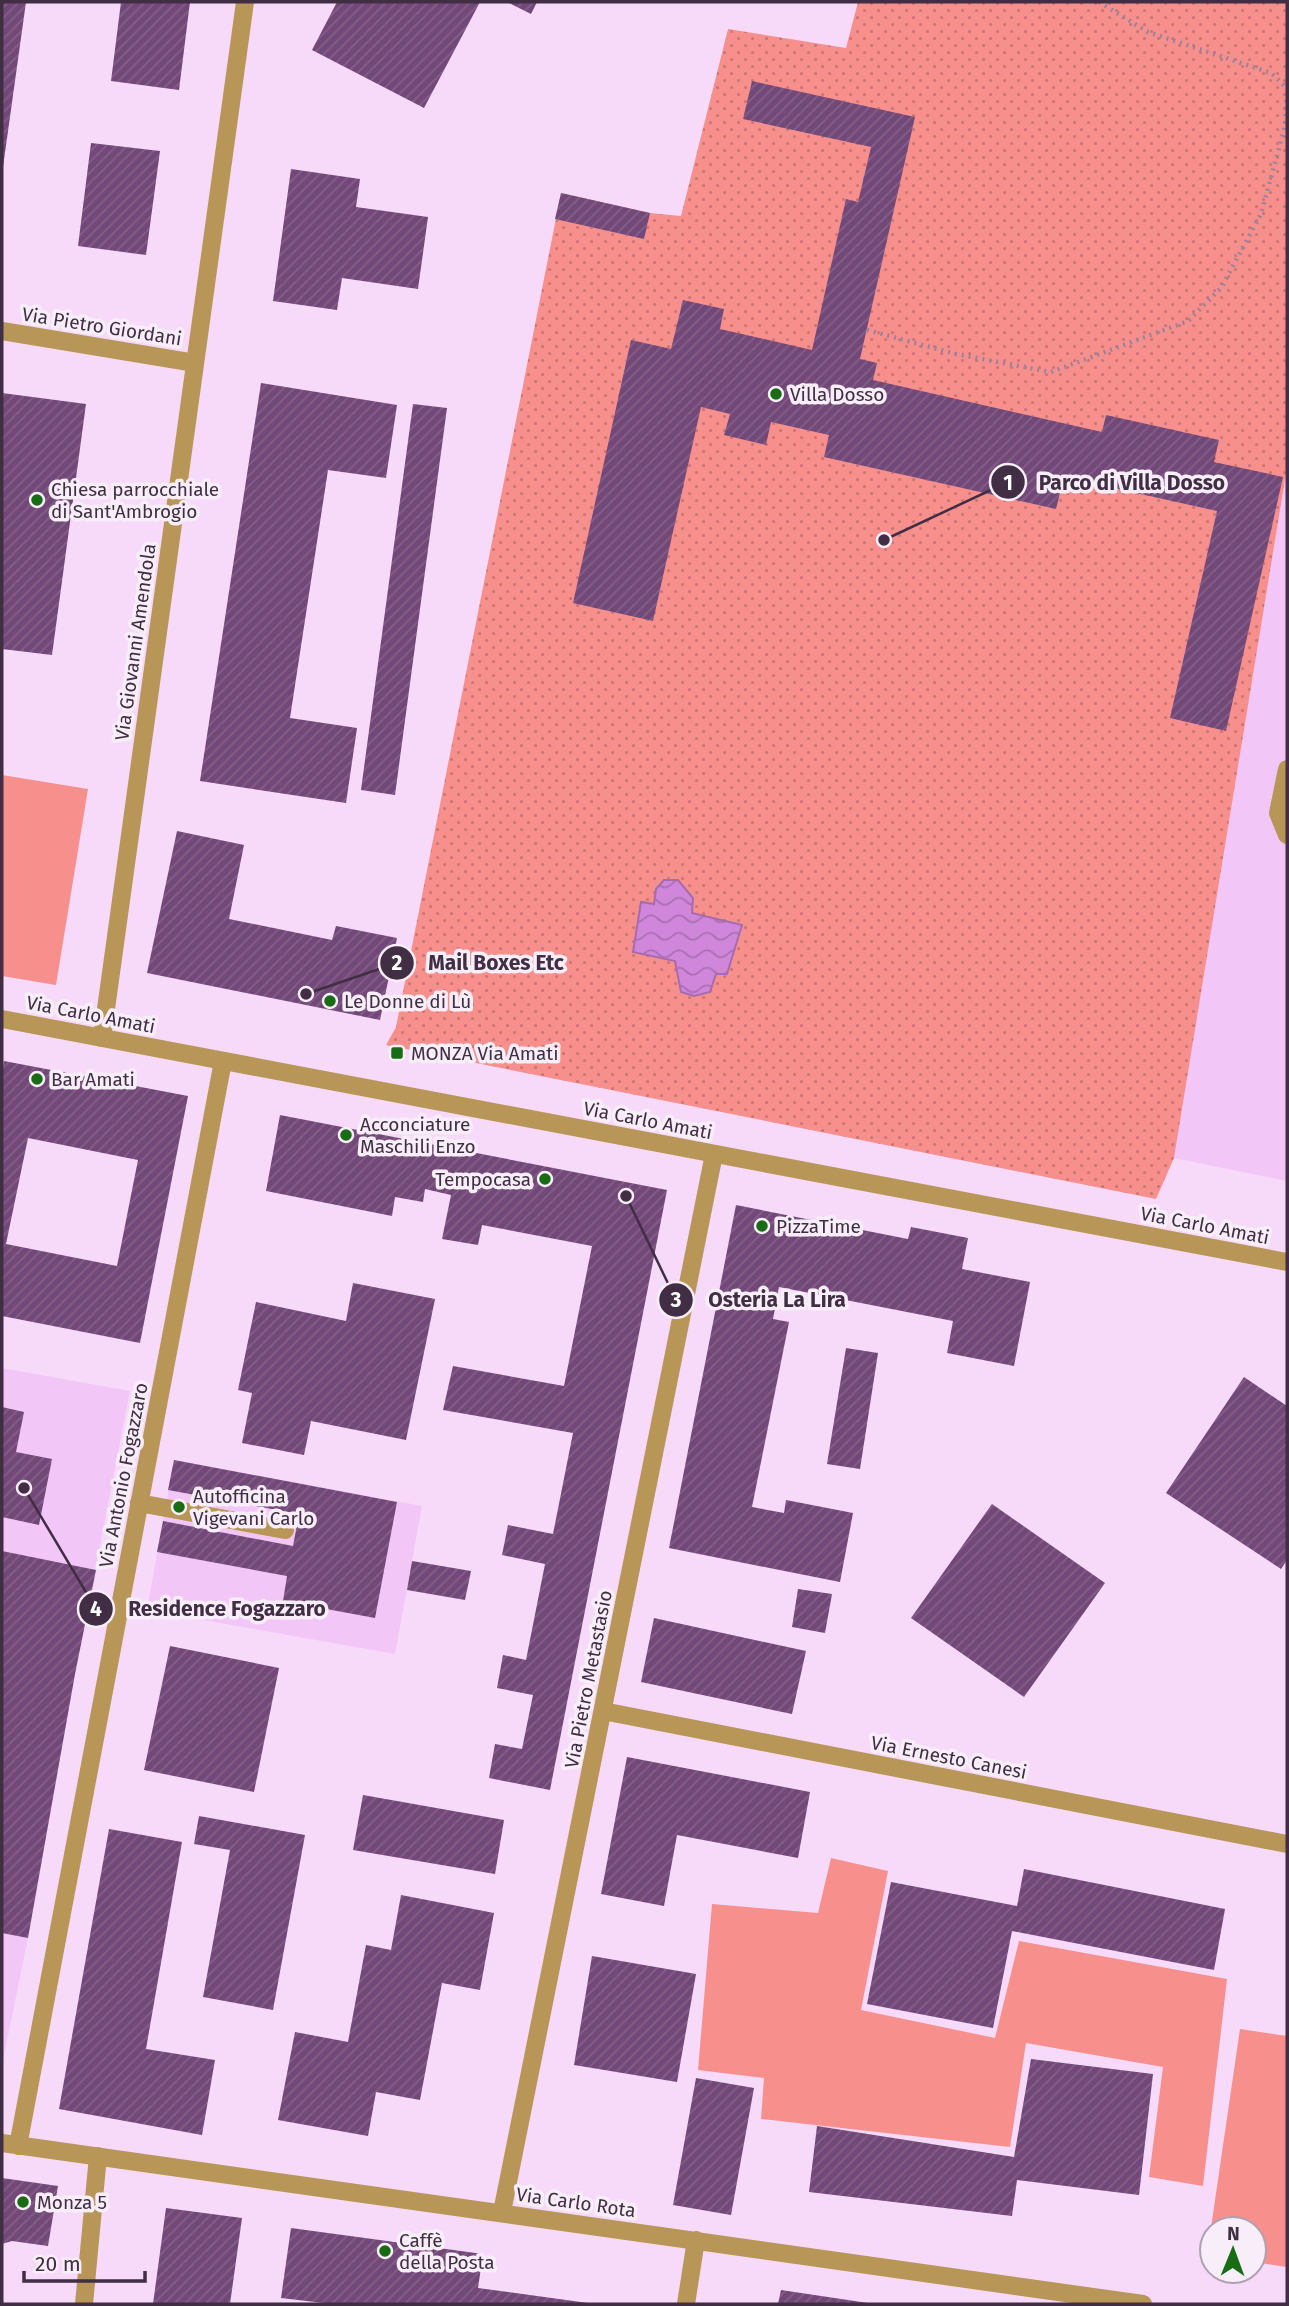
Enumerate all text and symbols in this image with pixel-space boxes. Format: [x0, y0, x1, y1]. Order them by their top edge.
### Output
street label: Via Pietro Giordani [21, 303, 183, 350]
place label: Villa Dosso [790, 383, 884, 406]
marker: Villa Dosso [768, 386, 784, 402]
callout: Parco di Villa Dosso [990, 461, 1239, 503]
text: 1 [1003, 470, 1013, 496]
text: Parco di Villa Dosso [1039, 470, 1225, 496]
place label: Chiesa parrocchiale di Sant'Ambrogio [51, 478, 219, 523]
marker: Chiesa parrocchiale di Sant'Ambrogio [29, 492, 45, 508]
street label: Via Giovanni Amendola [110, 542, 161, 742]
callout: Mail Boxes Etc [379, 942, 578, 984]
text: 2 [392, 950, 403, 976]
text: Mail Boxes Etc [428, 950, 564, 976]
place label: Le Donne di Lù [344, 990, 471, 1013]
street label: Via Carlo Amati [25, 991, 157, 1038]
marker: Le Donne di Lù [322, 993, 338, 1009]
place label: MONZA Via Amati [411, 1042, 559, 1065]
marker: MONZA Via Amati [389, 1045, 405, 1061]
place label: Bar Amati [51, 1068, 135, 1091]
marker: Bar Amati [29, 1071, 45, 1087]
street label: Via Carlo Amati [582, 1097, 714, 1144]
place label: Acconciature Maschili Enzo [360, 1113, 476, 1158]
marker: Acconciature Maschili Enzo [338, 1127, 354, 1143]
place label: Tempocasa [435, 1168, 531, 1191]
marker: Tempocasa [537, 1171, 553, 1187]
street label: Via Carlo Amati [1139, 1202, 1271, 1249]
place label: PizzaTime [776, 1215, 861, 1238]
marker: PizzaTime [754, 1218, 770, 1234]
callout: Osteria La Lira [659, 1279, 860, 1321]
text: 3 [670, 1287, 682, 1313]
text: Osteria La Lira [708, 1287, 846, 1313]
street label: Via Antonio Fogazzaro [94, 1381, 153, 1569]
place label: Autofficina Vigevani Carlo [193, 1485, 314, 1530]
marker: Autofficina Vigevani Carlo [171, 1499, 187, 1515]
callout: Residence Fogazzaro [79, 1588, 339, 1630]
street label: Via Pietro Metastasio [560, 1588, 617, 1770]
text: 4 [90, 1596, 102, 1622]
text: Residence Fogazzaro [128, 1596, 326, 1622]
street label: Via Ernesto Canesi [869, 1731, 1029, 1784]
street label: Via Carlo Rota [515, 2183, 637, 2222]
place label: Monza 5 [37, 2191, 107, 2214]
marker: Monza 5 [15, 2194, 31, 2210]
north arrow [1198, 2215, 1268, 2285]
text: N [1227, 2222, 1240, 2245]
place label: Caffè della Posta [399, 2229, 495, 2274]
scale bar [24, 2240, 145, 2284]
marker: Caffè della Posta [377, 2243, 393, 2259]
text: 20 m [35, 2251, 81, 2277]

